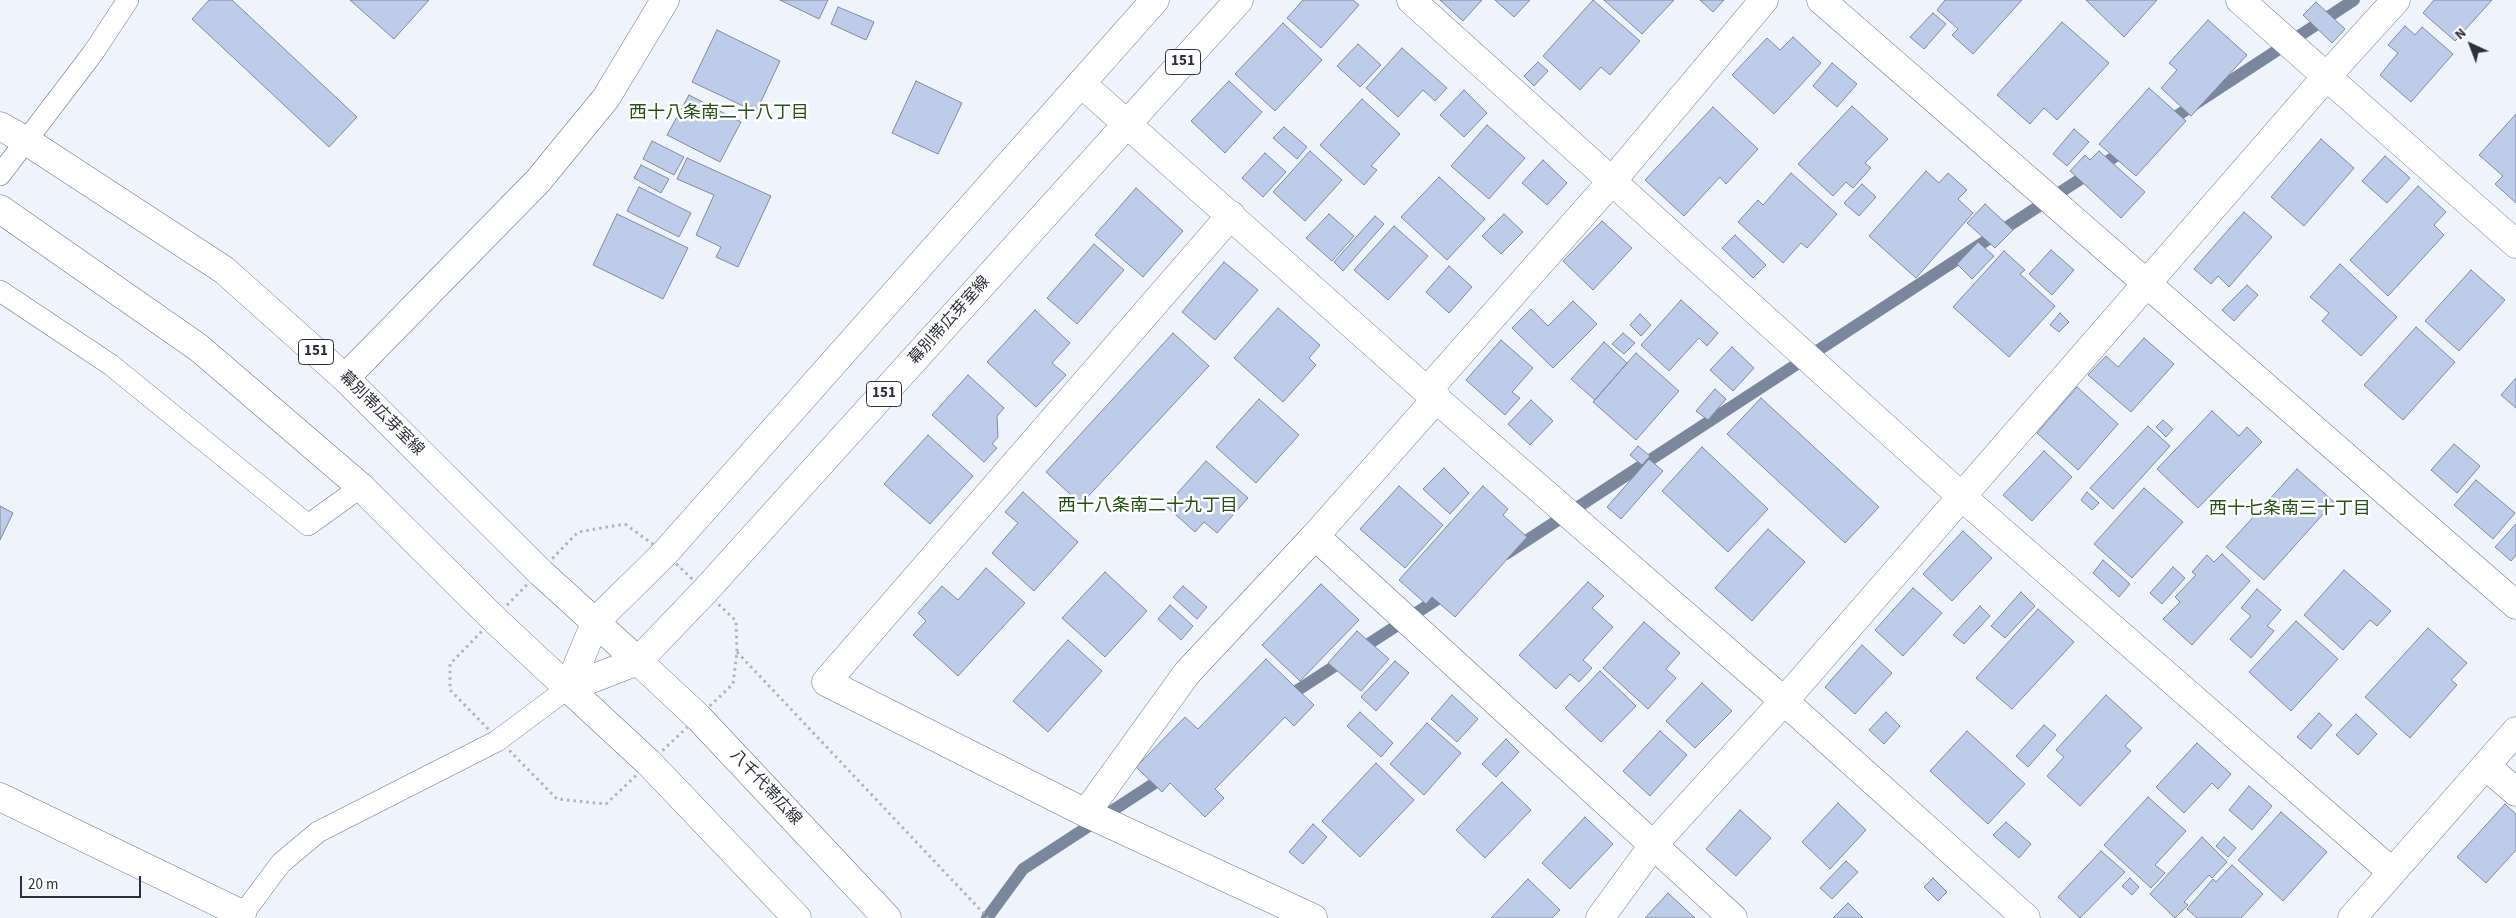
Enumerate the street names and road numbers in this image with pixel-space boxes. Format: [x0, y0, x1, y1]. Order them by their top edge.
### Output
road number: 151 [1166, 50, 1200, 74]
street label: 幕別帯広芽室線 [905, 273, 995, 369]
road number: 151 [298, 340, 334, 364]
street label: 幕別帯広芽室線 [335, 368, 427, 460]
road number: 151 [866, 382, 902, 406]
street label: 八千代帯広線 [725, 746, 805, 830]

